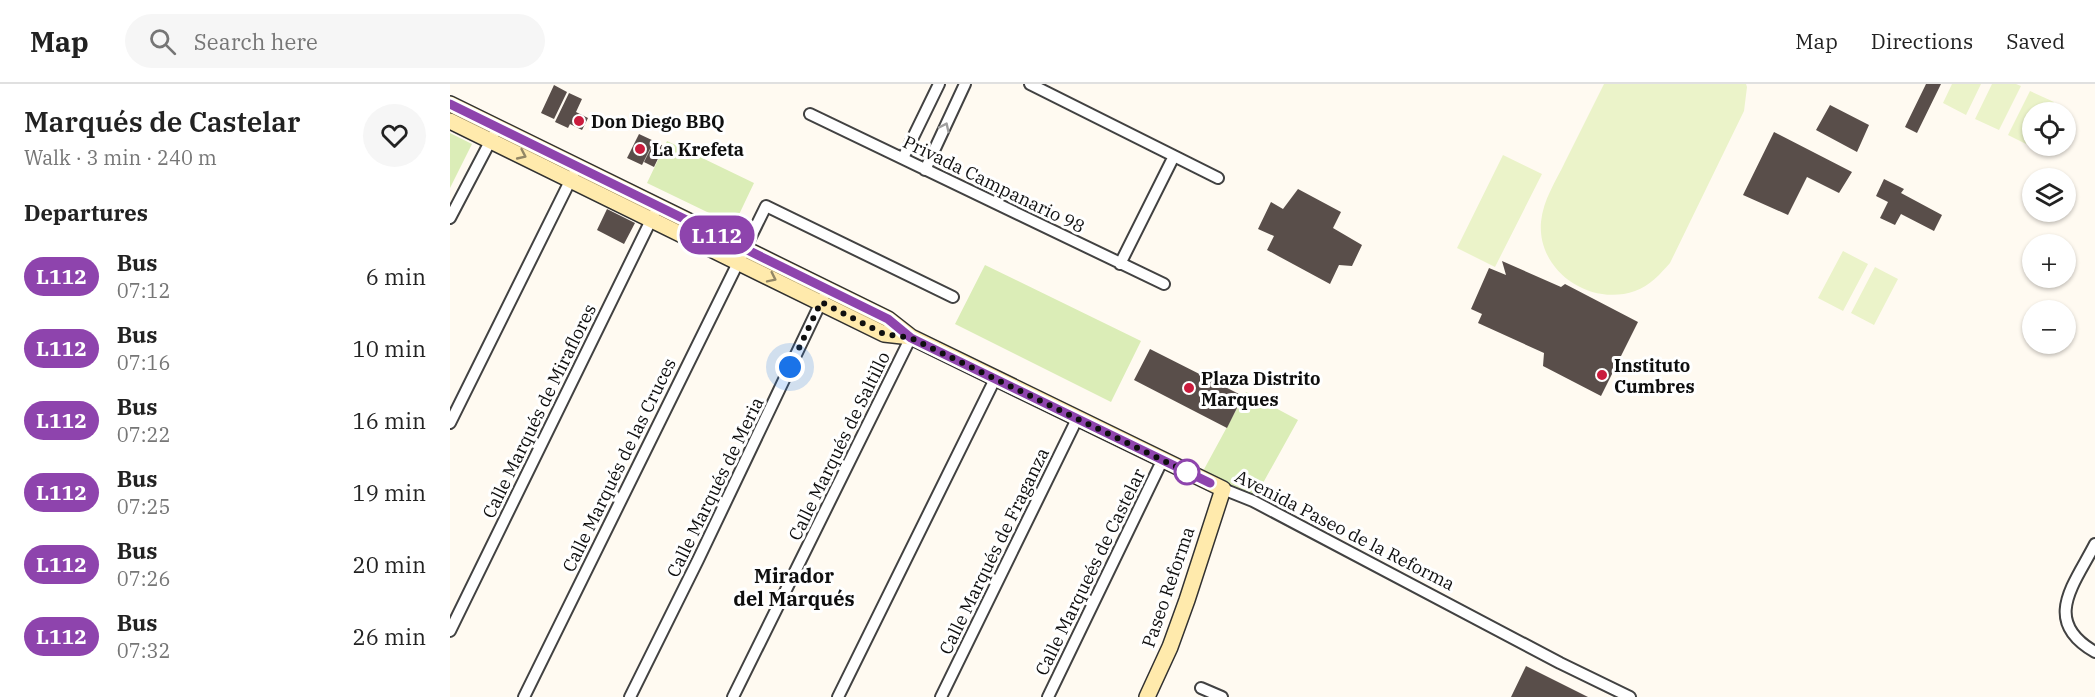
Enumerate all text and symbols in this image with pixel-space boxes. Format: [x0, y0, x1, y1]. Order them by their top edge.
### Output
search box [125, 14, 545, 68]
text: Map [30, 23, 89, 60]
icon: search [146, 25, 179, 58]
text: Search here [194, 27, 318, 56]
text: Map [1795, 27, 1838, 55]
text: Directions [1871, 27, 1973, 55]
text: Saved [2006, 27, 2065, 55]
map controls [2022, 102, 2076, 354]
button: locate [2022, 102, 2076, 156]
text: Marqués de Castelar [24, 103, 300, 140]
button: heart [363, 104, 426, 167]
place label: Don Diego BBQ [591, 110, 725, 133]
marker: Don Diego BBQ [572, 114, 586, 128]
one-way arrow [937, 122, 949, 133]
street label: Privada Campanario 98 [899, 130, 1089, 238]
place label: La Krefeta [652, 138, 744, 161]
marker: La Krefeta [633, 142, 647, 156]
text: Walk · 3 min · 240 m [24, 144, 217, 171]
one-way arrow [515, 148, 526, 160]
button: layers [2022, 168, 2076, 222]
text: Departures [24, 198, 148, 227]
line badge: L112 [675, 216, 759, 254]
text: L112 [692, 221, 742, 249]
button: + [2022, 234, 2076, 288]
text: Bus [117, 248, 158, 277]
text: L112 [36, 262, 87, 290]
text: 6 min [366, 262, 426, 291]
one-way arrow [766, 271, 777, 283]
text: 07:12 [117, 277, 171, 304]
street label: Calle Marqués de Miraflores [477, 300, 601, 522]
button: − [2022, 300, 2076, 354]
text: Bus [117, 320, 158, 349]
text: L112 [36, 334, 87, 362]
text: 10 min [353, 334, 426, 363]
street label: Calle Marqués de Saltillo [783, 348, 895, 544]
text: 07:16 [117, 349, 171, 376]
your location [775, 352, 805, 382]
street label: Calle Marqués de las Cruces [557, 354, 681, 576]
place label: Instituto Cumbres [1614, 354, 1695, 398]
place label: Plaza Distrito Marques [1201, 367, 1321, 411]
marker: Instituto Cumbres [1595, 368, 1609, 382]
marker: Plaza Distrito Marques [1182, 381, 1196, 395]
text: Bus [117, 392, 158, 421]
street label: Calle Marqués de Meria [661, 393, 769, 581]
text: L112 [36, 406, 87, 434]
text: 16 min [353, 406, 426, 435]
text: 07:22 [117, 421, 171, 448]
street label: Calle Marqués de Fraganza [934, 444, 1054, 658]
unlabelled marker [1174, 459, 1200, 485]
text: Bus [117, 464, 158, 493]
street label: Avenida Paseo de la Reforma [1231, 464, 1459, 596]
street label: Calle Marqueés de Castelar [1030, 465, 1150, 679]
text: L112 [36, 478, 87, 506]
text: 19 min [353, 478, 426, 507]
text: 07:25 [117, 493, 171, 520]
street label: Paseo Reforma [1137, 523, 1199, 650]
text: Bus [117, 536, 158, 565]
text: L112 [36, 550, 87, 578]
text: 20 min [353, 550, 426, 579]
district label: Mirador del Marqués [733, 562, 855, 612]
text: 07:26 [117, 565, 171, 592]
text: Bus [117, 608, 158, 637]
text: L112 [36, 622, 87, 650]
text: 26 min [353, 622, 426, 651]
text: 07:32 [117, 637, 171, 664]

